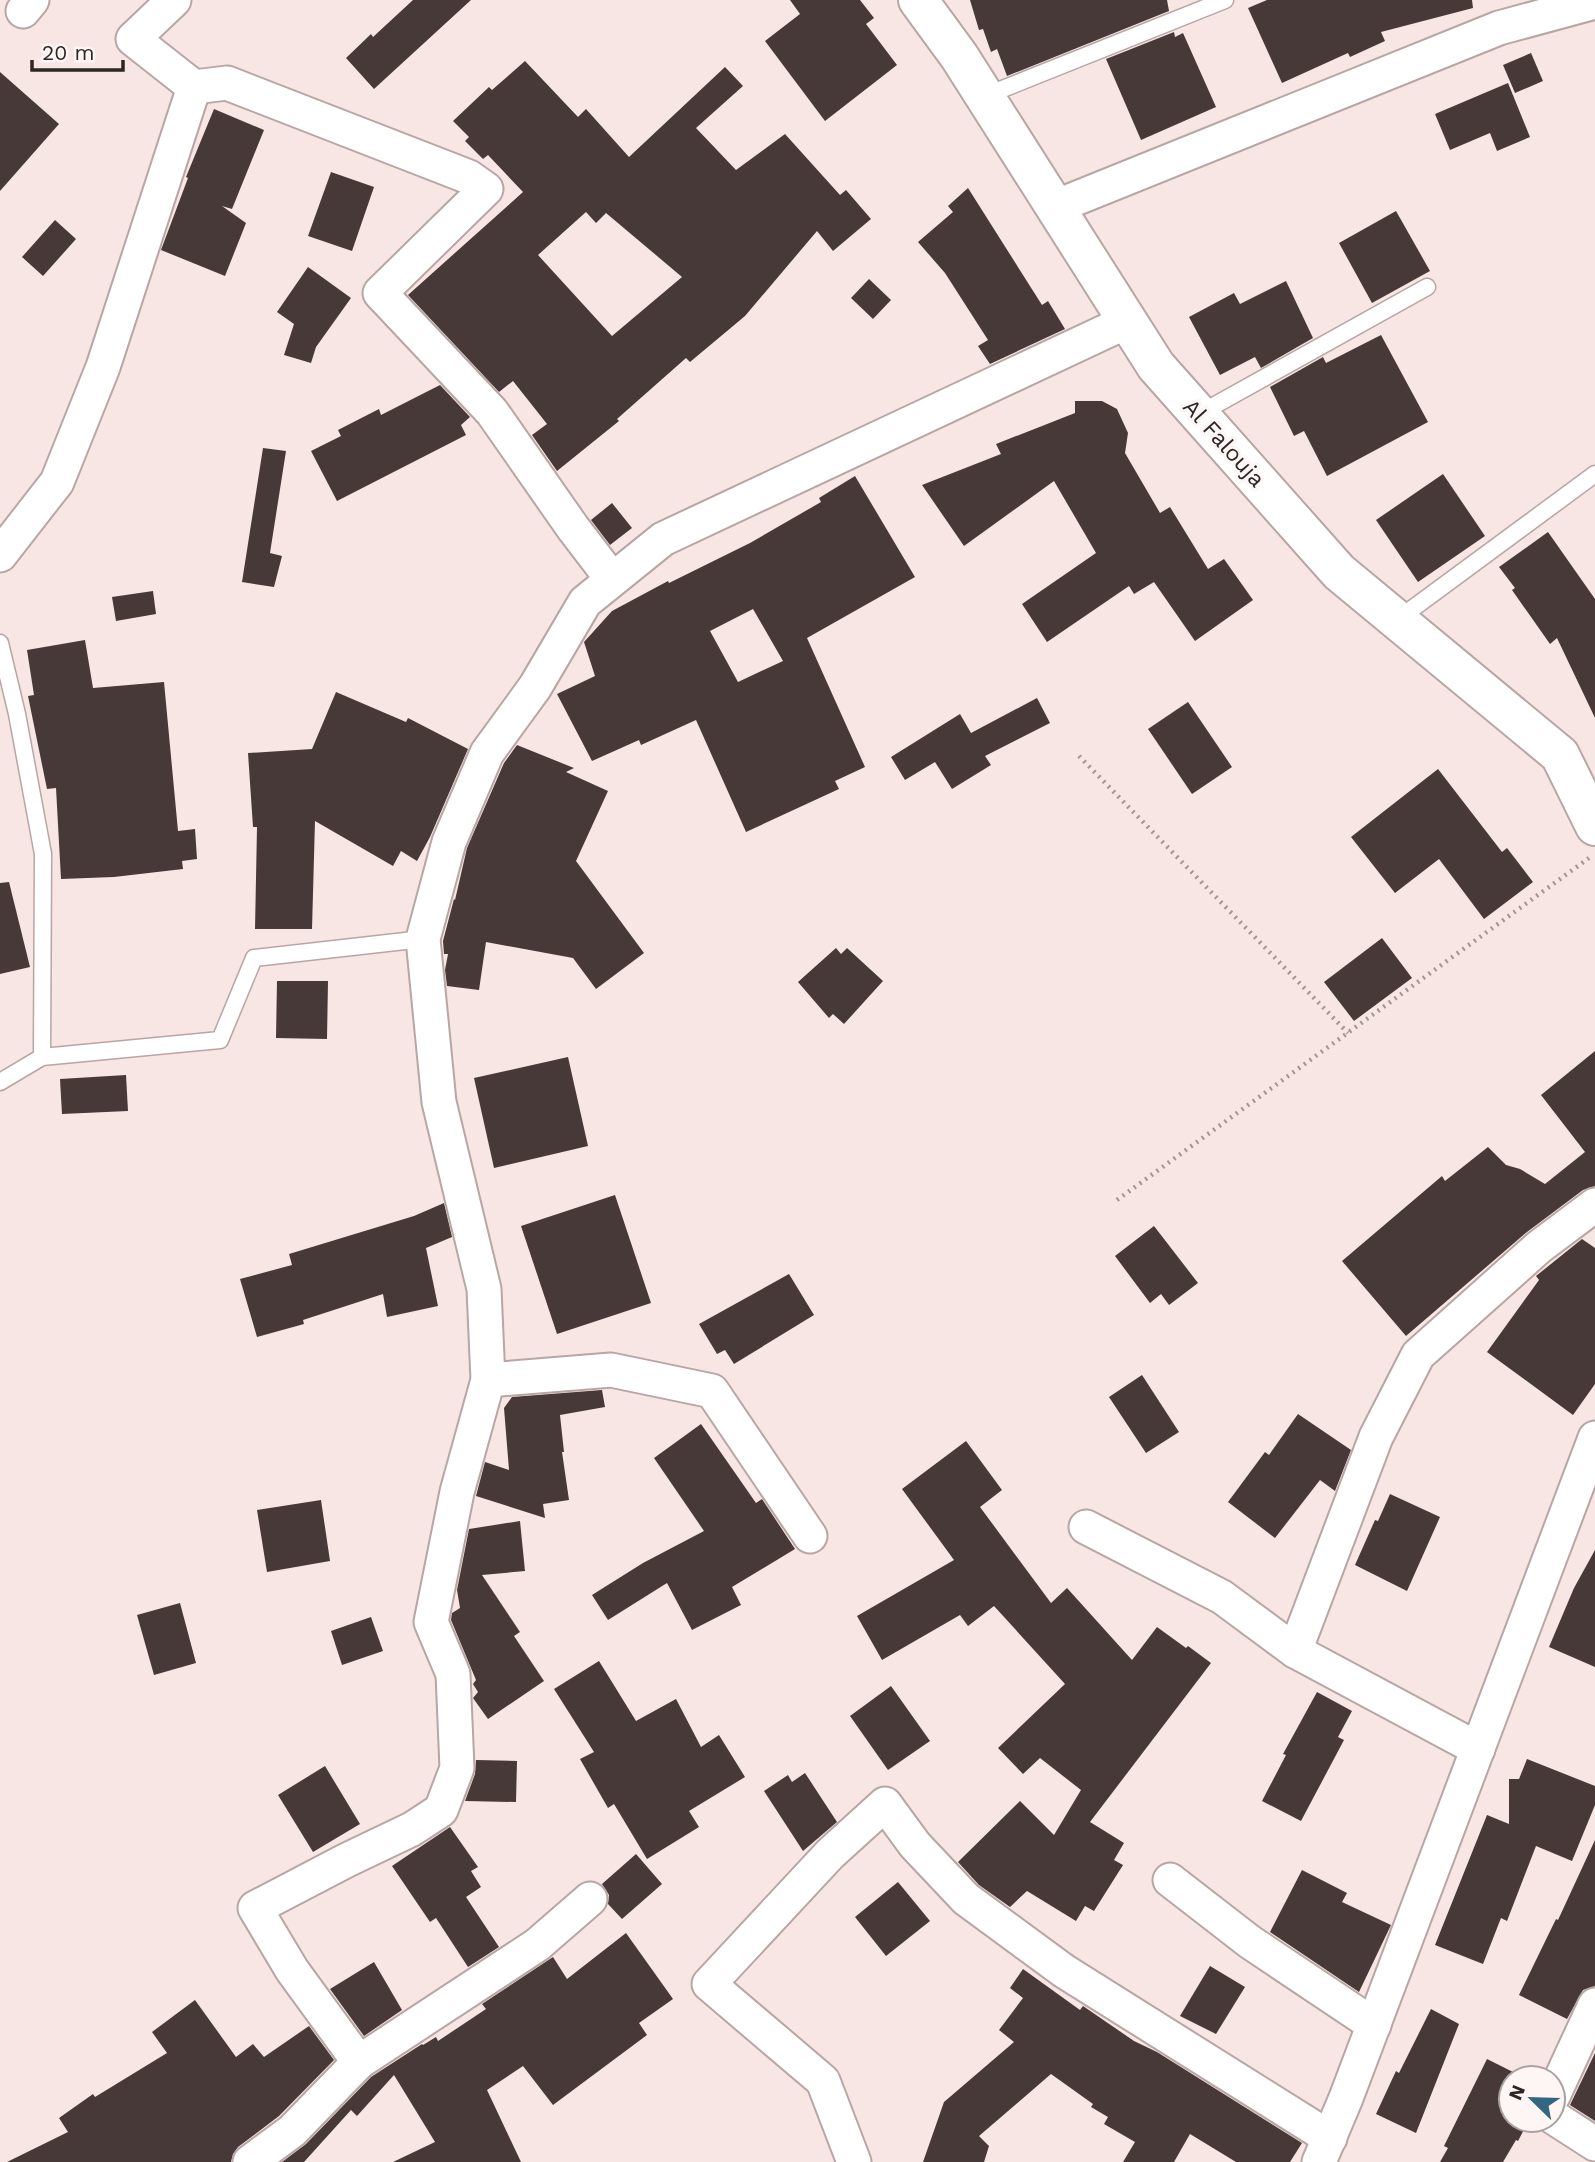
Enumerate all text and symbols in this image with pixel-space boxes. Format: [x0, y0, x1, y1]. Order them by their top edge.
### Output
scale bar [32, 28, 122, 72]
text: 20 m [42, 40, 94, 65]
street label: Al Falouja [1177, 393, 1271, 493]
north arrow [1497, 2064, 1567, 2134]
text: N [1503, 2082, 1530, 2104]

